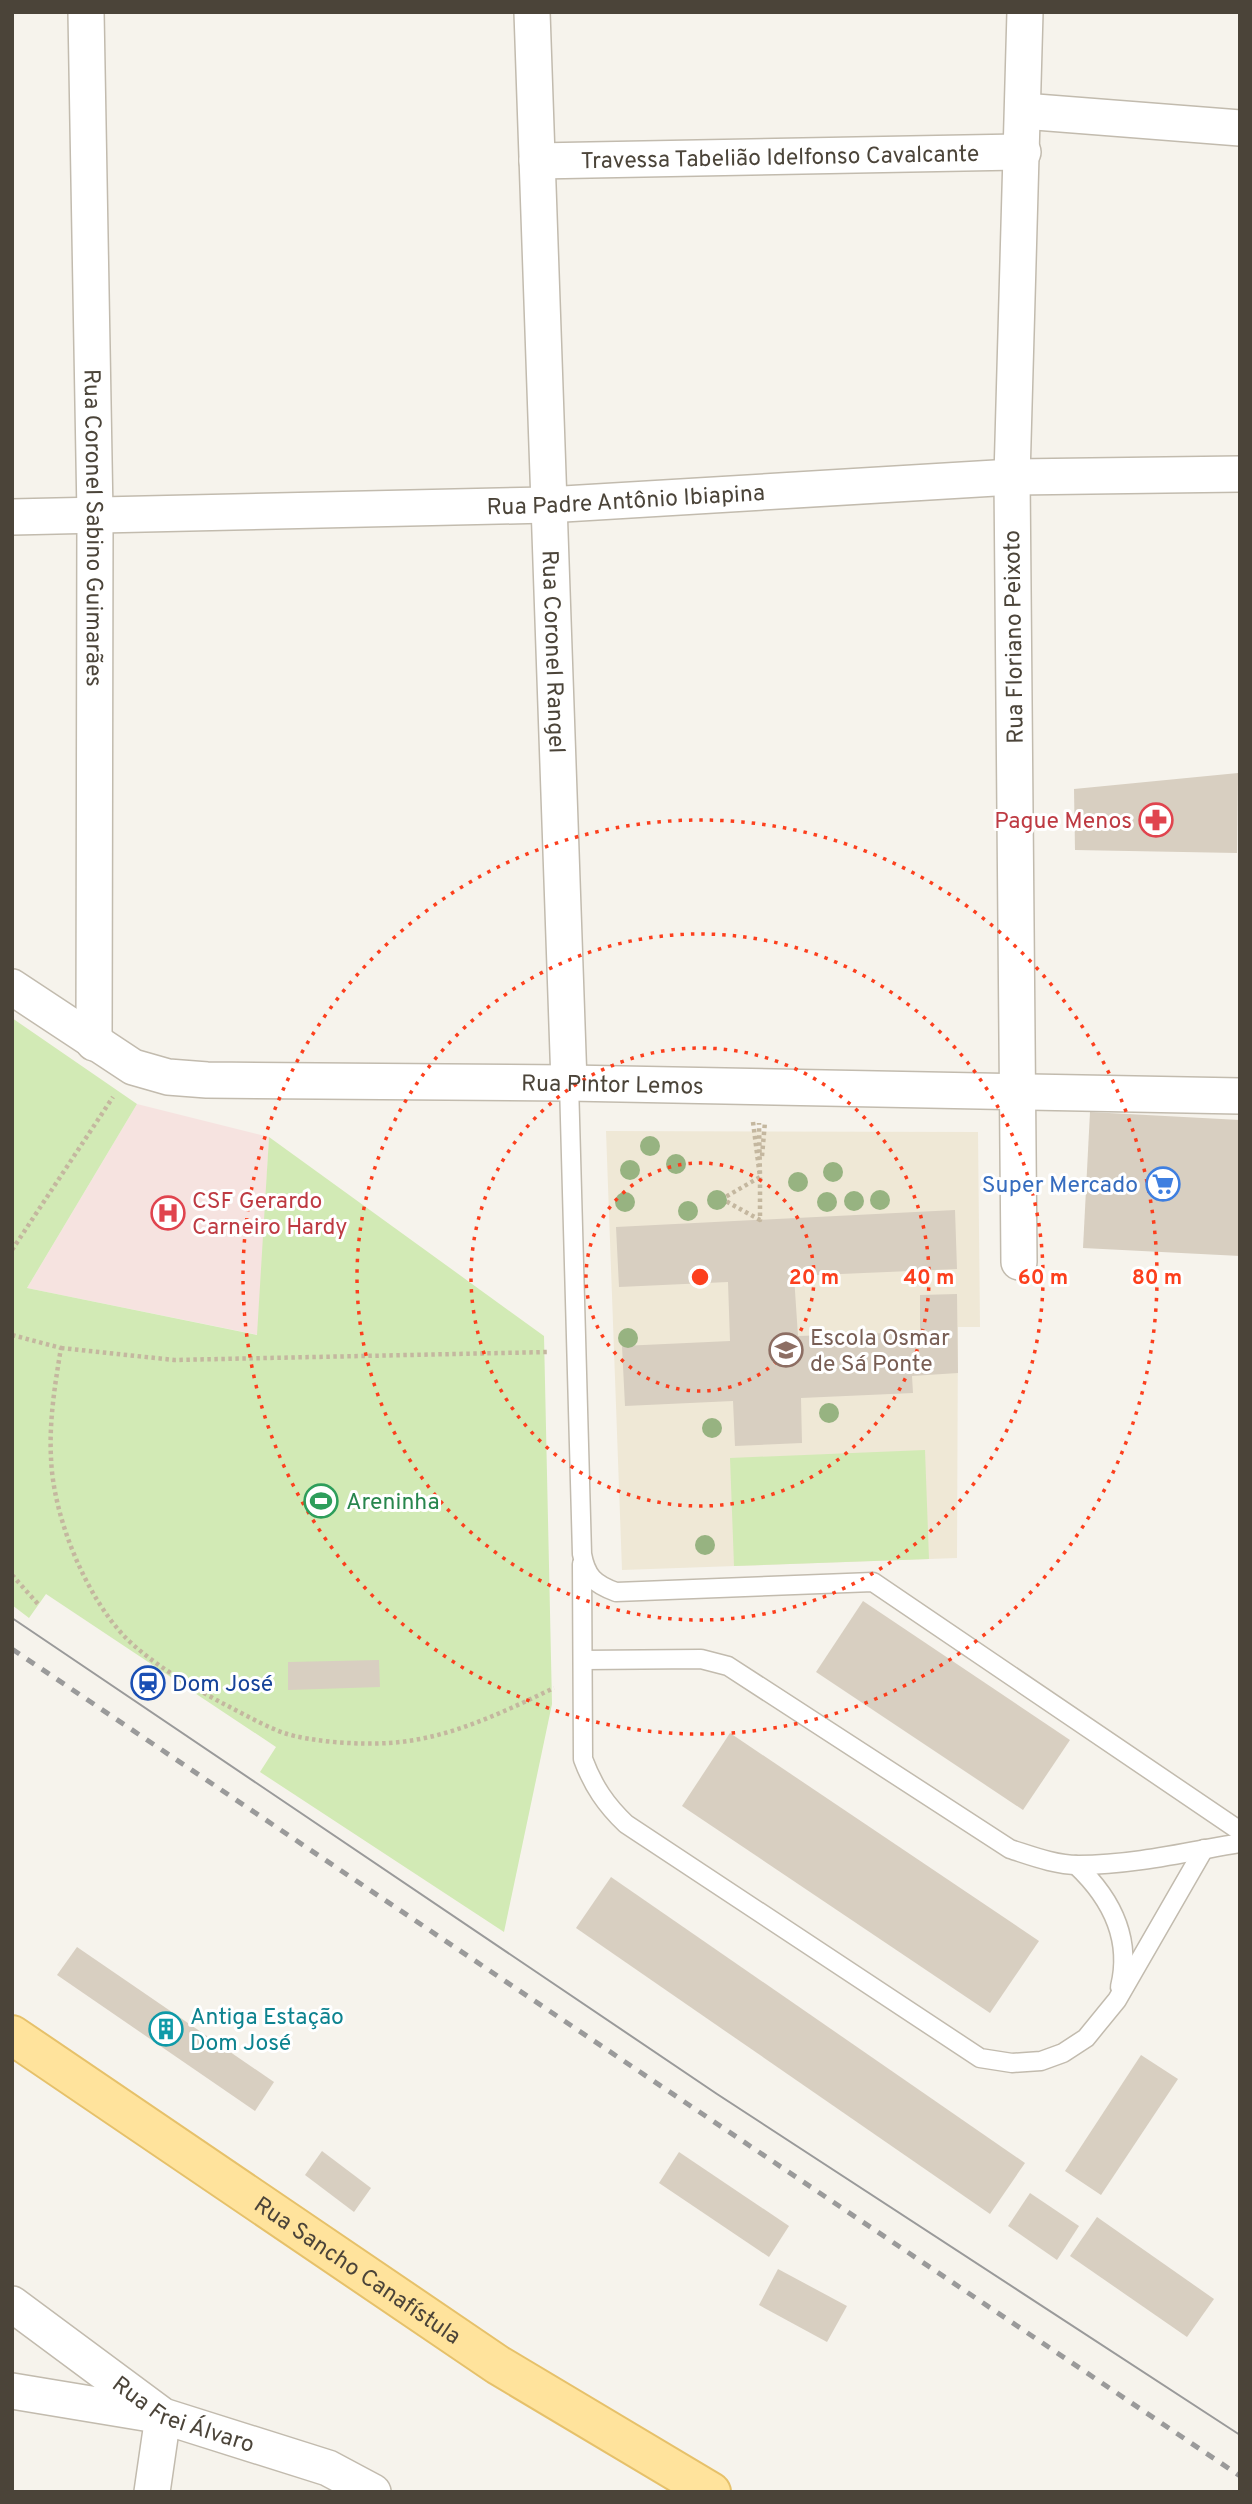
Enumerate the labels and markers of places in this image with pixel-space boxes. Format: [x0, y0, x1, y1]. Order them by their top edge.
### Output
pharmacy icon: Pague Menos [1137, 801, 1175, 839]
place label: Pague Menos [994, 808, 1132, 837]
supermarket icon: Super Mercado [1144, 1165, 1182, 1203]
place label: Super Mercado [982, 1172, 1138, 1201]
place label: CSF Gerardo Carneiro Hardy [192, 1188, 348, 1243]
hospital icon: CSF Gerardo Carneiro Hardy [149, 1194, 187, 1232]
centre of rings [688, 1265, 712, 1289]
place label: Escola Osmar de Sá Ponte [810, 1325, 950, 1380]
school or university icon: Escola Osmar de Sá Ponte [767, 1331, 805, 1369]
sports icon: Areninha [302, 1482, 340, 1520]
place label: Areninha [346, 1489, 440, 1518]
station icon: Dom José [129, 1664, 167, 1702]
place label: Dom José [172, 1671, 273, 1700]
place label: Antiga Estação Dom José [190, 2004, 344, 2059]
building icon: Antiga Estação Dom José [147, 2010, 185, 2048]

